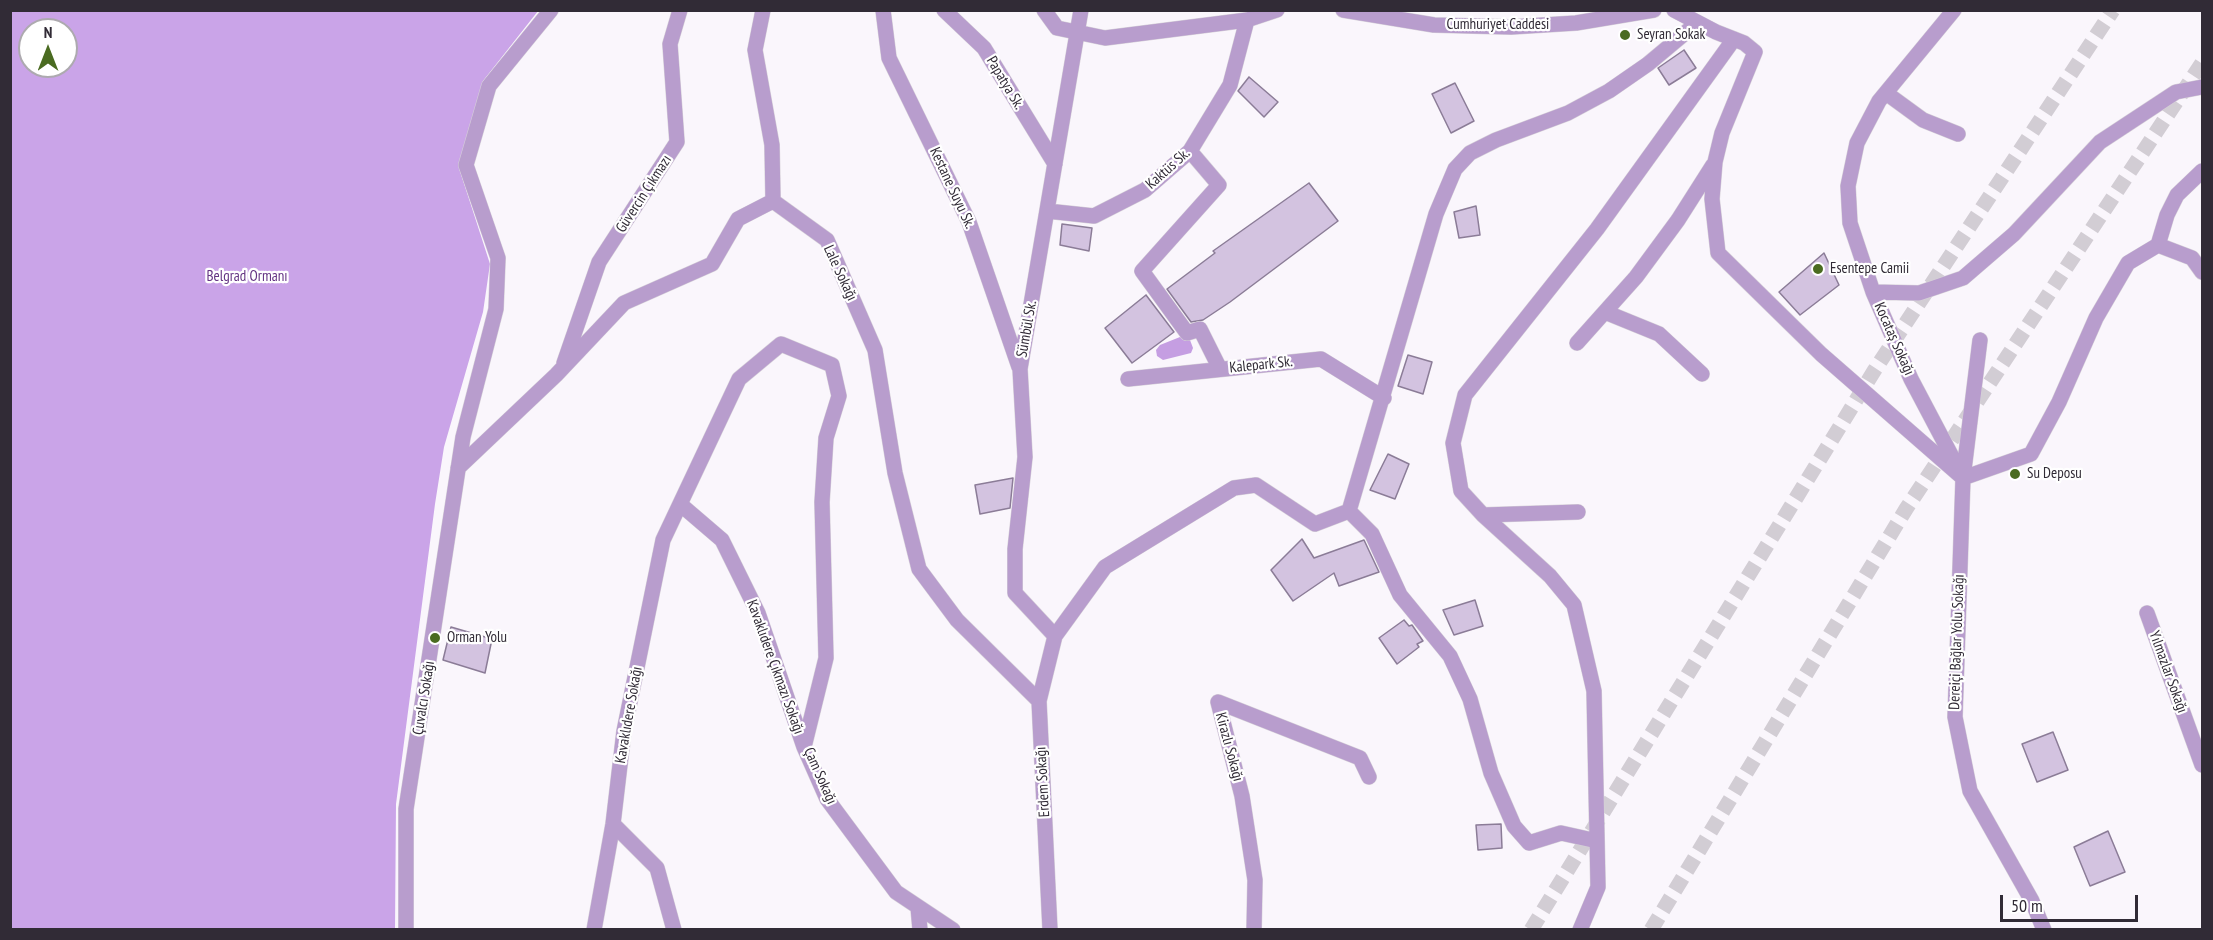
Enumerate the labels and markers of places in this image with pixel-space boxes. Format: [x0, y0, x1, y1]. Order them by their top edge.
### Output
place label: Seyran Sokak [1637, 26, 1705, 44]
marker: Seyran Sokak [1618, 28, 1632, 42]
place label: Esentepe Camii [1830, 260, 1909, 278]
marker: Esentepe Camii [1811, 262, 1825, 276]
place label: Su Deposu [2027, 465, 2082, 483]
marker: Su Deposu [2008, 467, 2022, 481]
place label: Orman Yolu [447, 629, 507, 647]
marker: Orman Yolu [428, 631, 442, 645]

